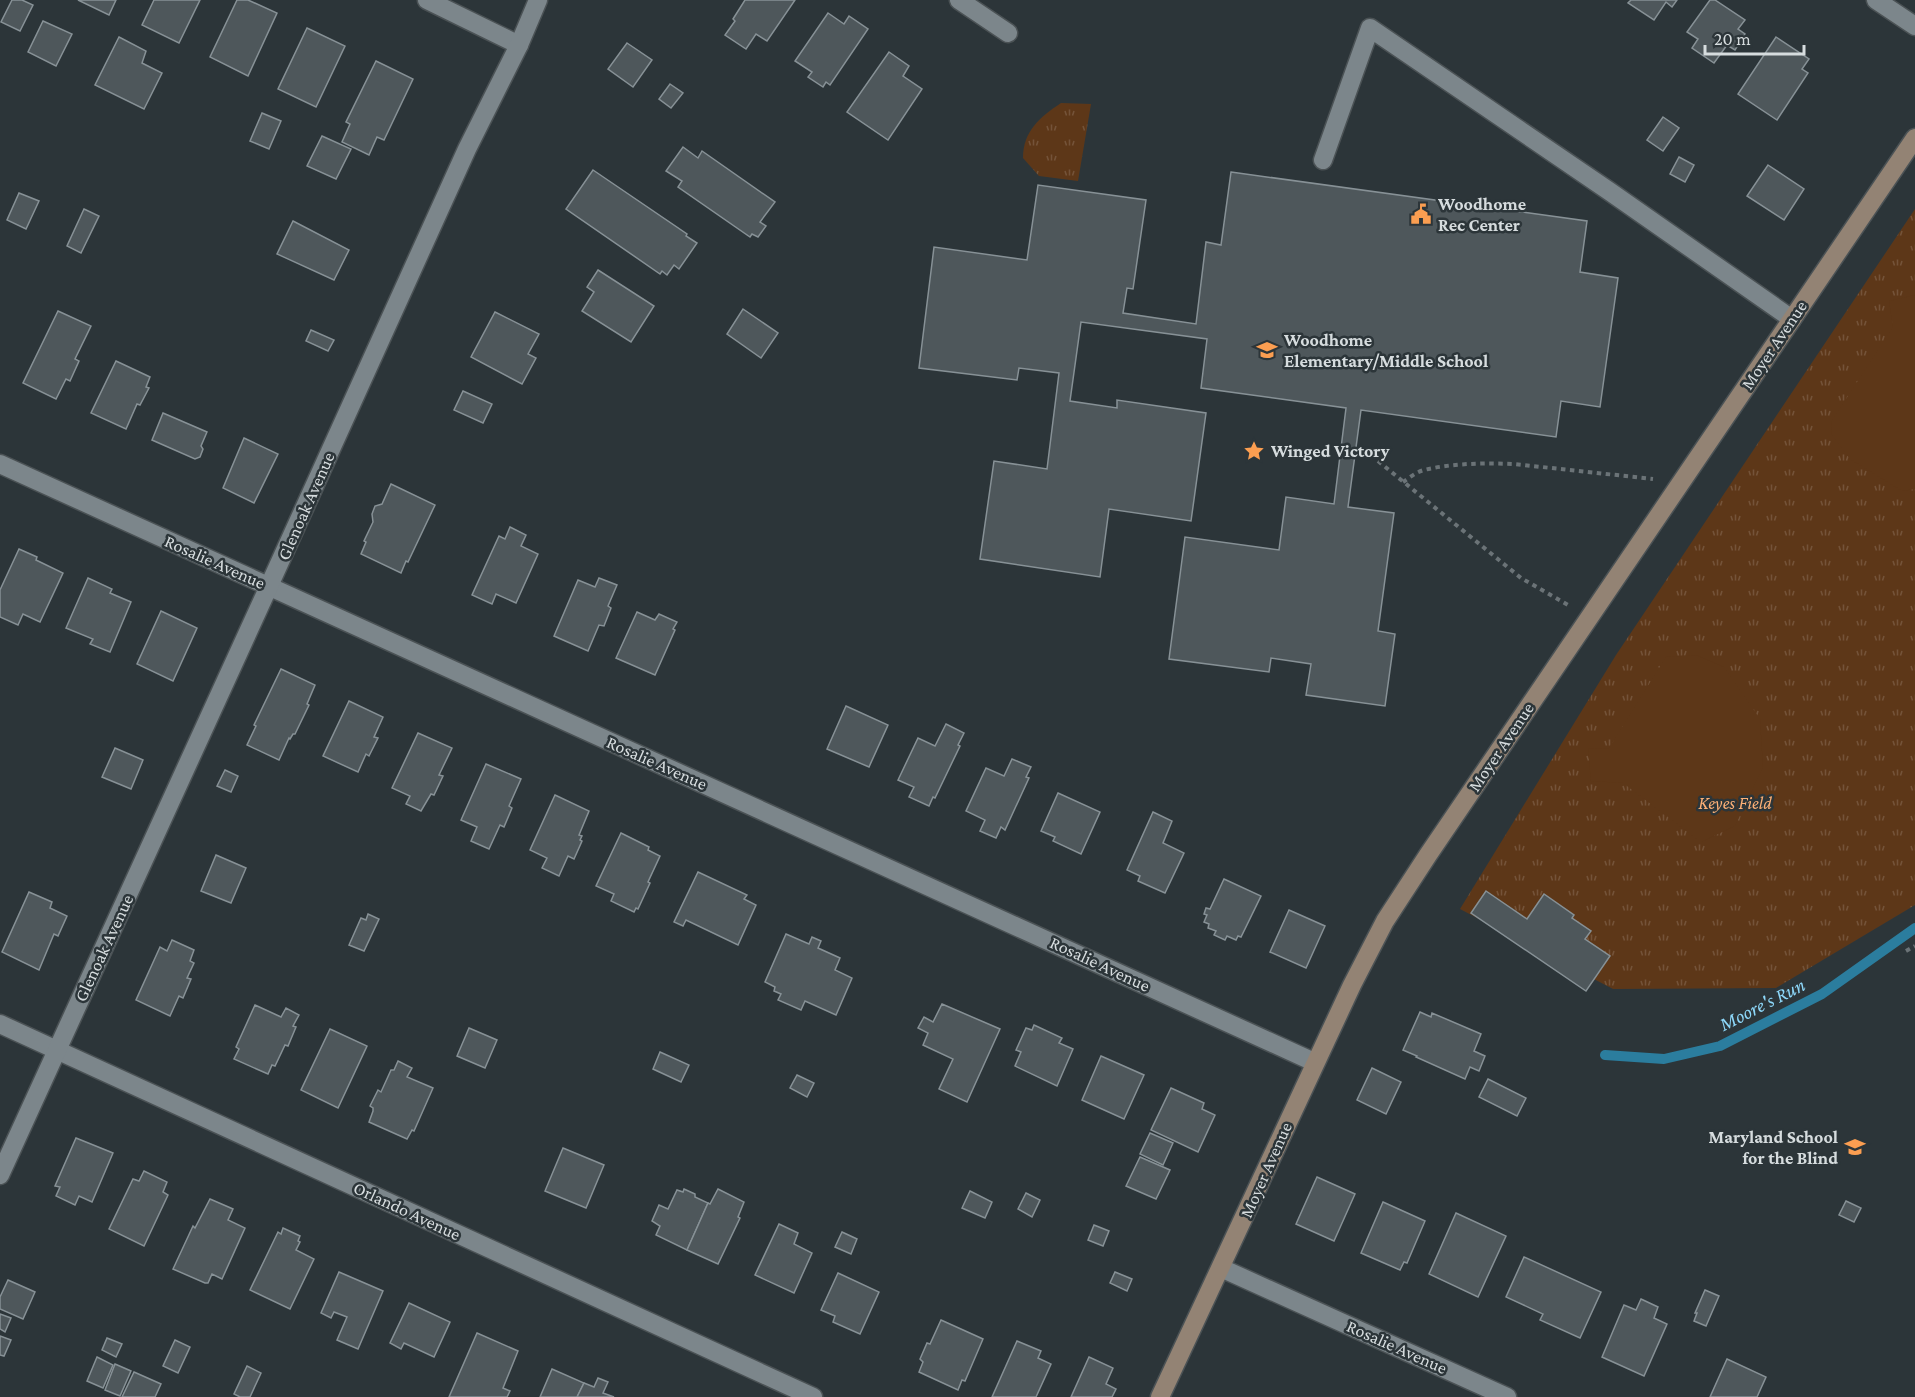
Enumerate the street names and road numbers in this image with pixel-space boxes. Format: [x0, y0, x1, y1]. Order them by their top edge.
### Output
street label: Moyer Avenue [1737, 297, 1811, 393]
street label: Glenoak Avenue [273, 449, 339, 563]
street label: Rosalie Avenue [162, 531, 268, 593]
street label: Moyer Avenue [1464, 699, 1538, 795]
street label: Rosalie Avenue [604, 732, 710, 794]
street label: Glenoak Avenue [70, 891, 138, 1005]
street label: Rosalie Avenue [1047, 932, 1153, 996]
street label: Moyer Avenue [1236, 1119, 1296, 1221]
street label: Orlando Avenue [350, 1177, 464, 1245]
street label: Rosalie Avenue [1344, 1316, 1450, 1378]

